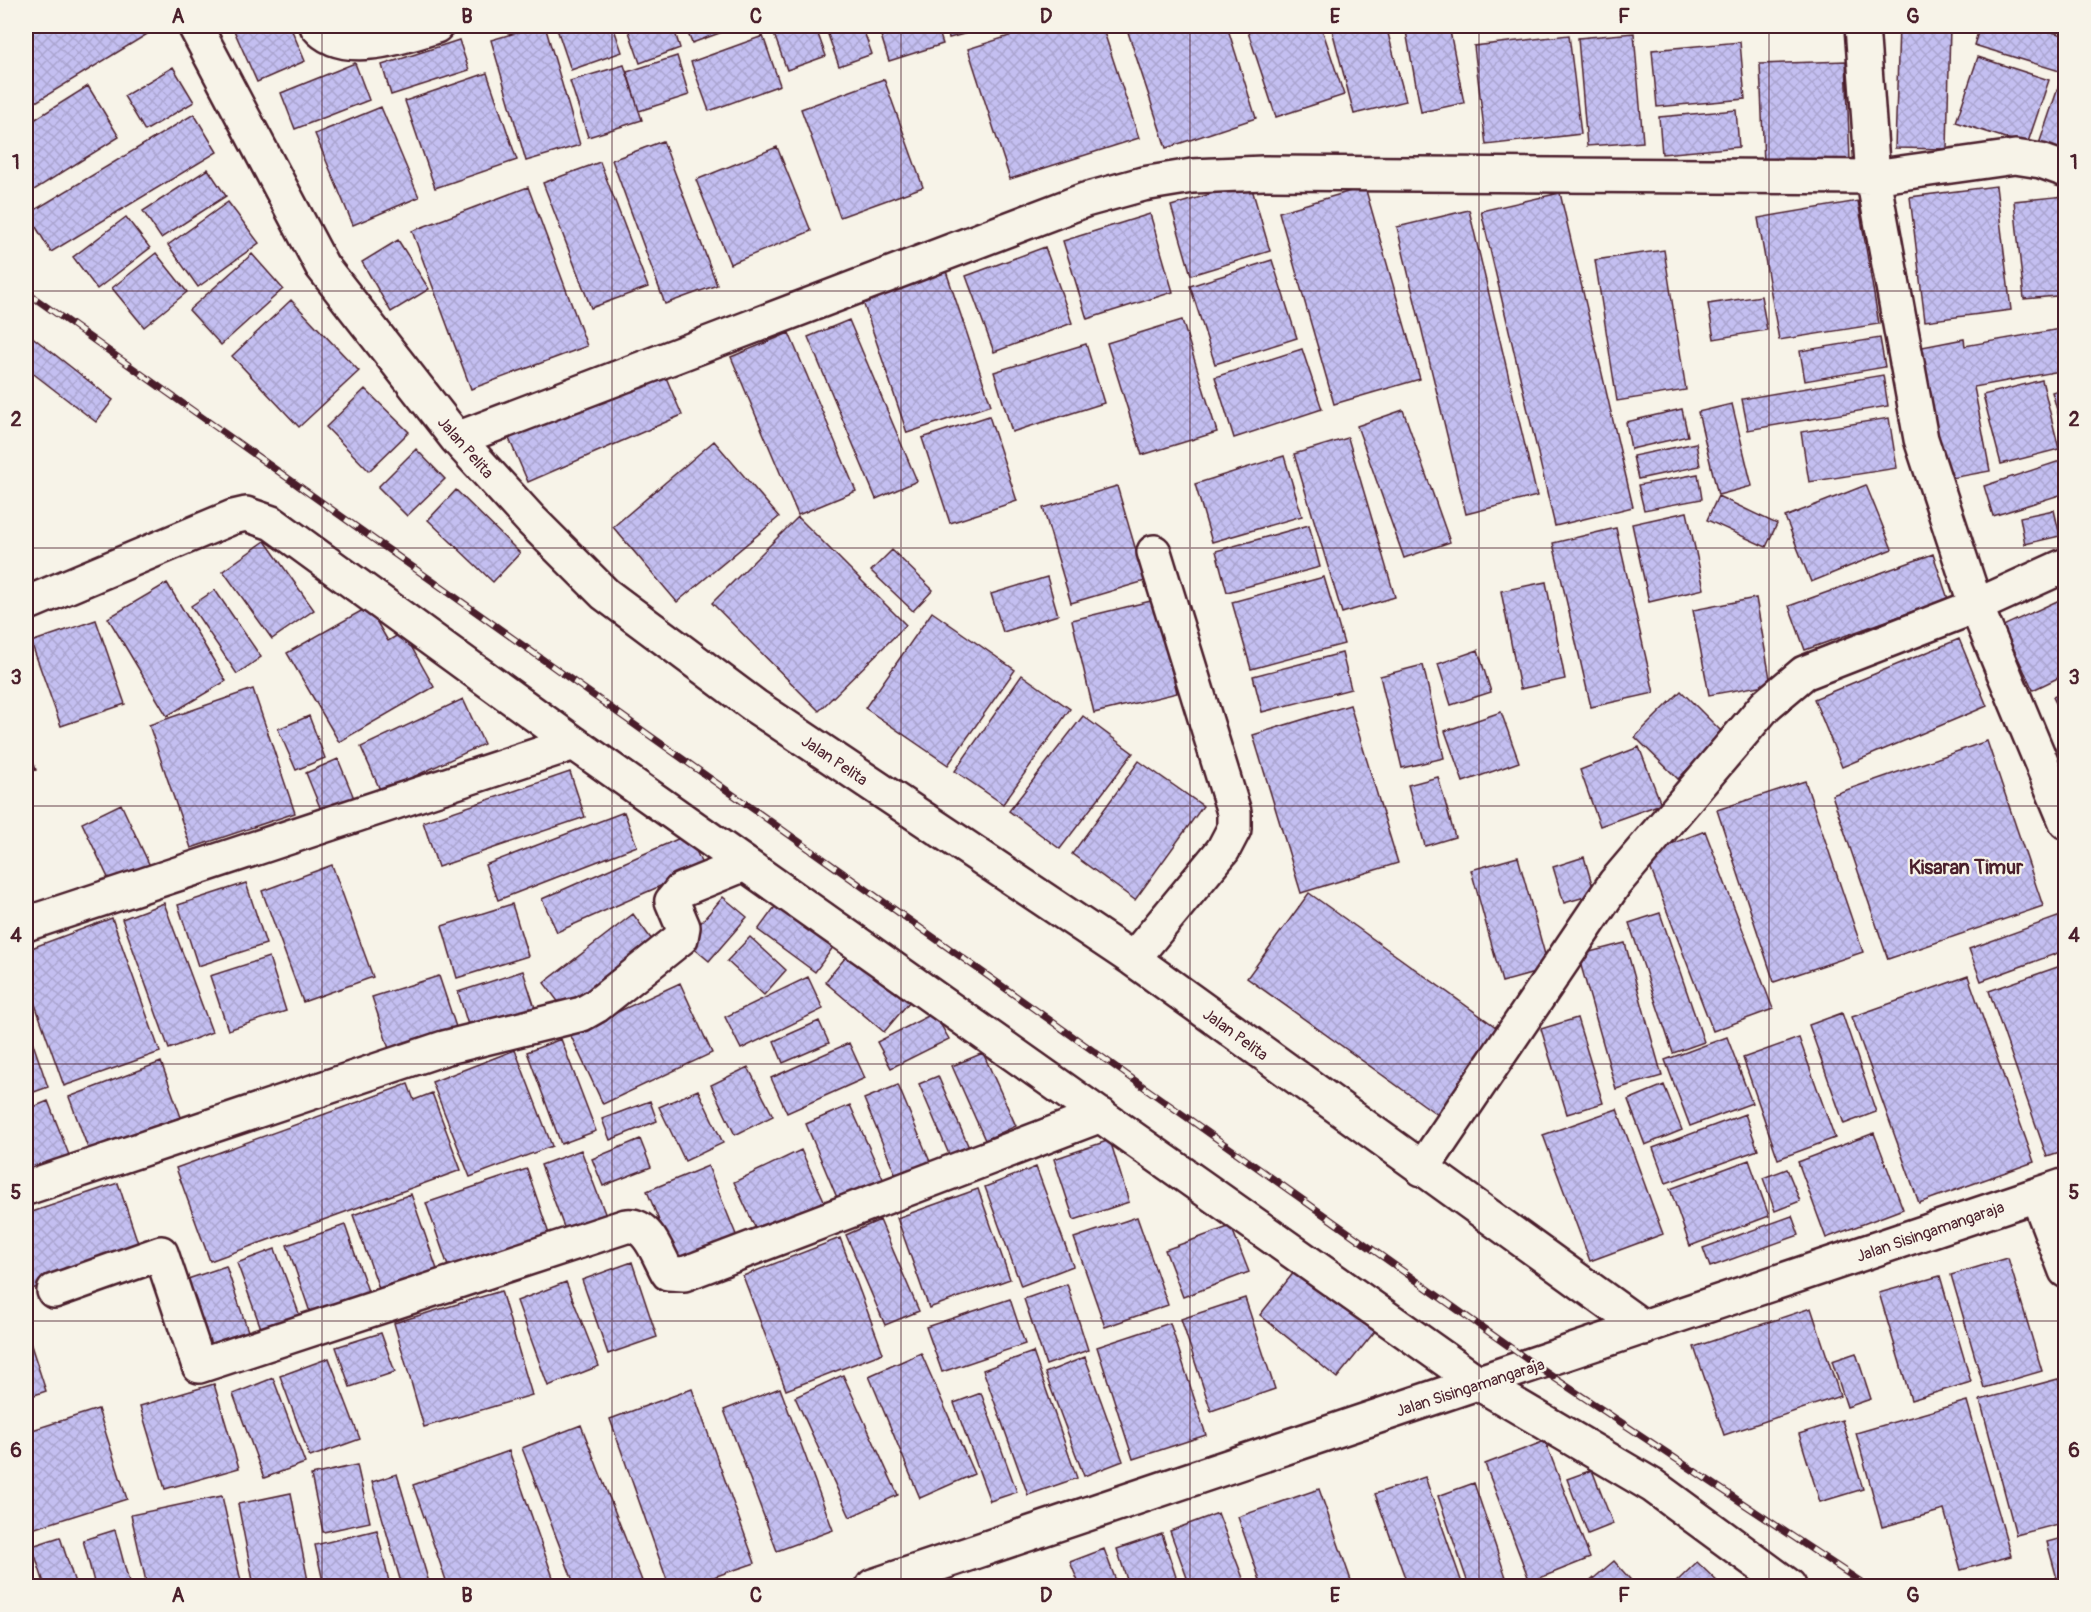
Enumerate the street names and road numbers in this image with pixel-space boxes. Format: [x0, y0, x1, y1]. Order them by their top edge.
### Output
street label: Jalan Pelita [433, 413, 498, 483]
street label: Jalan Pelita [797, 731, 871, 790]
street label: Jalan Pelita [1199, 1004, 1272, 1065]
street label: Jalan Sisingamangaraja [1854, 1197, 2007, 1267]
street label: Jalan Sisingamangaraja [1394, 1354, 1547, 1421]

